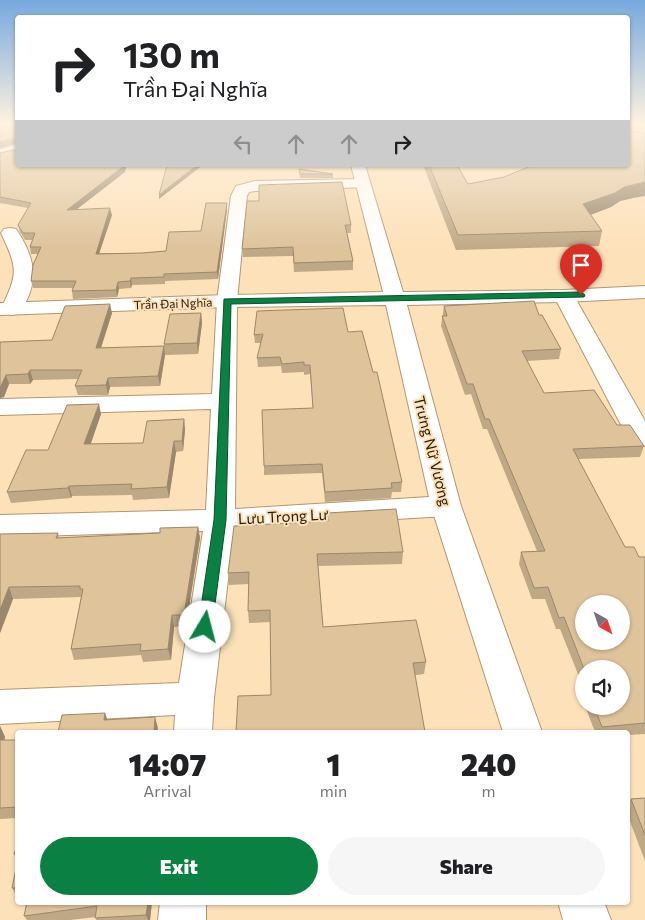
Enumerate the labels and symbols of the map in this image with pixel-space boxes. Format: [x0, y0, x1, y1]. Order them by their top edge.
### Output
pin [560, 244, 602, 295]
street label: Trần Đại Nghĩa [133, 295, 213, 311]
street label: Trưng Nữ Vương [411, 394, 455, 508]
street label: Lưu Trọng Lư [237, 505, 329, 527]
north arrow [575, 595, 630, 650]
position arrow [178, 600, 230, 652]

